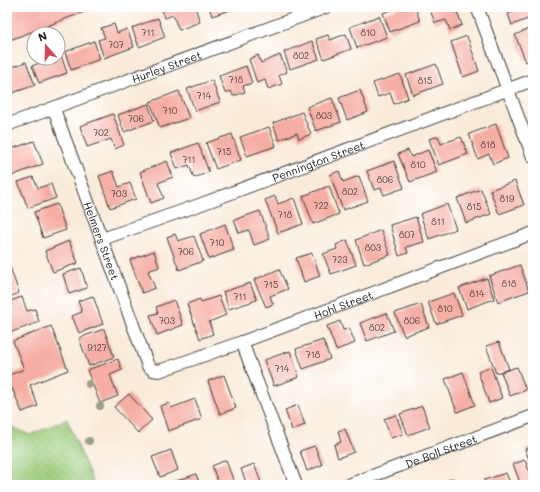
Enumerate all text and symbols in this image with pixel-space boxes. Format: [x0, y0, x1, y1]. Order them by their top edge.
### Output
north arrow [26, 26, 66, 66]
house number: 711 [141, 27, 155, 38]
house number: 810 [360, 27, 376, 38]
text: N [36, 28, 49, 45]
house number: 707 [108, 39, 124, 50]
street label: Hurley Street [129, 46, 204, 86]
house number: 802 [293, 50, 309, 61]
house number: 718 [229, 74, 244, 85]
house number: 815 [418, 75, 432, 86]
house number: 714 [197, 90, 212, 101]
house number: 710 [163, 105, 178, 116]
house number: 803 [316, 110, 332, 121]
house number: 706 [128, 113, 144, 124]
house number: 702 [93, 127, 109, 138]
street label: Pennington Street [270, 136, 367, 185]
house number: 818 [481, 139, 496, 150]
house number: 715 [217, 146, 231, 157]
house number: 711 [182, 154, 196, 165]
house number: 810 [410, 159, 426, 170]
house number: 806 [377, 174, 393, 185]
house number: 802 [342, 186, 358, 197]
house number: 703 [111, 188, 127, 199]
house number: 819 [500, 193, 515, 204]
street label: Helmers Street [81, 199, 123, 282]
house number: 722 [313, 200, 329, 211]
house number: 815 [467, 201, 481, 212]
house number: 718 [278, 209, 293, 220]
house number: 811 [431, 216, 445, 227]
house number: 807 [399, 229, 415, 240]
house number: 710 [210, 237, 225, 248]
house number: 803 [365, 242, 381, 253]
house number: 706 [178, 246, 194, 257]
house number: 723 [332, 254, 348, 265]
house number: 818 [502, 278, 517, 289]
house number: 715 [264, 279, 278, 290]
street label: Hohl Street [311, 286, 375, 322]
house number: 814 [470, 288, 485, 299]
house number: 711 [233, 291, 247, 302]
house number: 810 [437, 303, 453, 314]
house number: 703 [159, 315, 175, 326]
house number: 806 [404, 315, 420, 326]
house number: 802 [369, 322, 385, 333]
house number: 9127 [87, 342, 107, 353]
house number: 718 [306, 349, 321, 360]
house number: 714 [275, 363, 290, 374]
street label: De Boll Street [403, 430, 479, 471]

